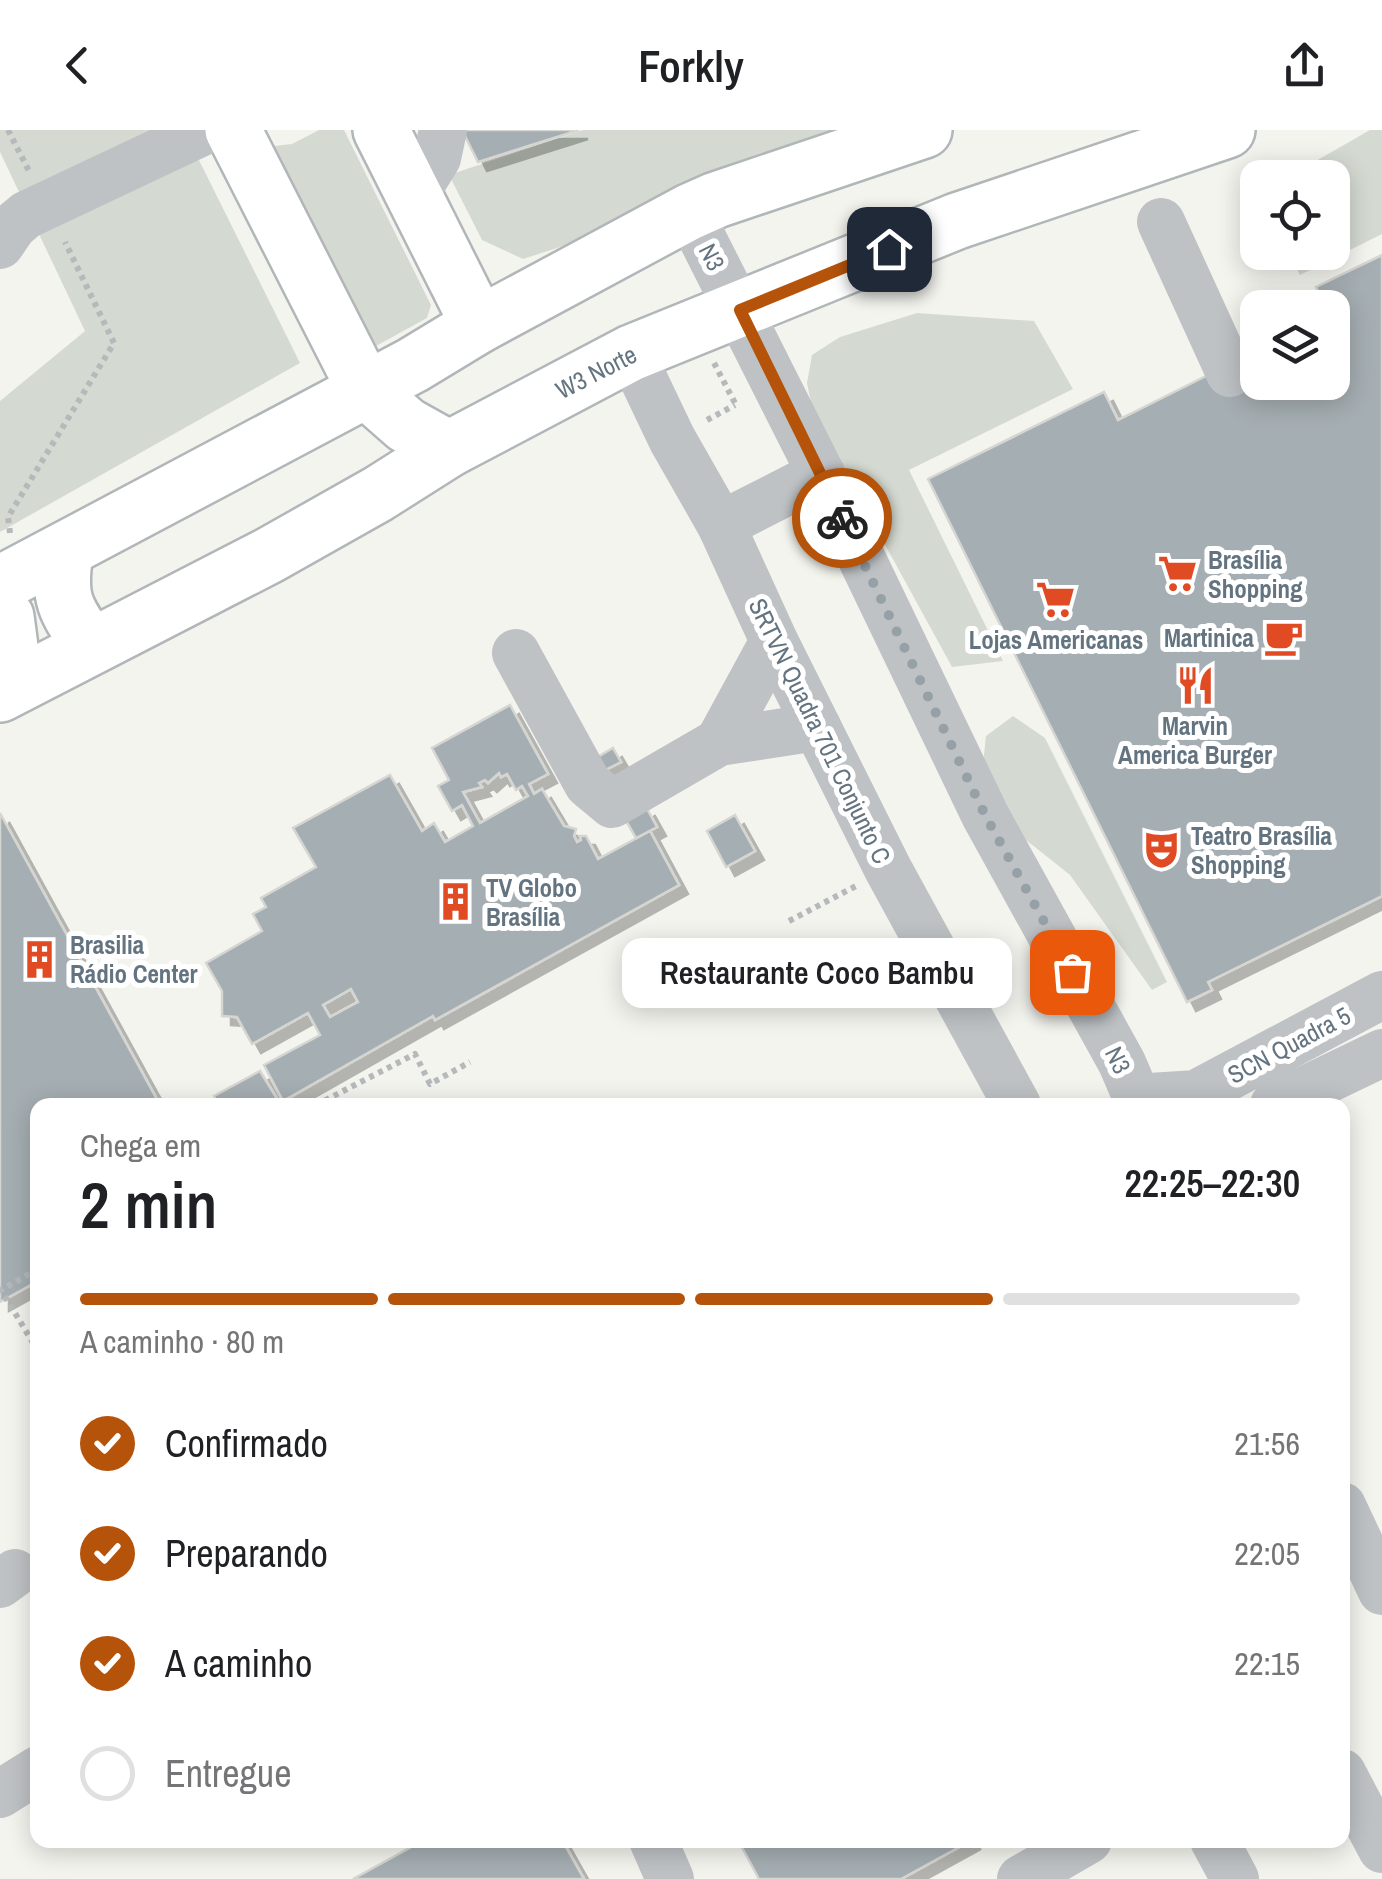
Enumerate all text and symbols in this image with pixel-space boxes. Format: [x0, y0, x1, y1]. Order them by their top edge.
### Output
text: Forkly [638, 35, 744, 96]
icon: back [50, 38, 105, 93]
icon: share [1277, 38, 1332, 93]
map controls [1240, 160, 1350, 400]
button: locate [1240, 160, 1350, 270]
pin [847, 207, 932, 292]
icon: home [862, 222, 917, 277]
street label: N3 [691, 238, 733, 276]
button: layers [1240, 290, 1350, 400]
street label: W3 Norte [550, 337, 642, 407]
courier [792, 468, 892, 568]
icon: bike [815, 491, 870, 546]
place label: Brasília Shopping [1208, 543, 1303, 606]
supermarket icon: Brasília Shopping [1157, 553, 1199, 595]
supermarket icon: Lojas Americanas [1035, 578, 1077, 620]
street label: SRTVN Quadra 701 Conjunto C [741, 593, 899, 869]
cafe icon: Martinica [1263, 617, 1305, 659]
place label: Martinica [1164, 621, 1255, 655]
place label: Lojas Americanas [969, 623, 1143, 657]
restaurant icon: Marvin America Burger [1174, 664, 1216, 706]
place label: Marvin America Burger [1118, 709, 1272, 772]
place label: Teatro Brasília Shopping [1191, 819, 1333, 882]
theatre icon: Teatro Brasília Shopping [1140, 829, 1182, 871]
place label: TV Globo Brasília [486, 871, 577, 934]
building icon: TV Globo Brasília [435, 881, 477, 923]
place label: Brasilia Rádio Center [70, 928, 198, 991]
pin [1030, 930, 1115, 1015]
callout: Restaurante Coco Bambu [622, 937, 1012, 1007]
building icon: Brasilia Rádio Center [19, 938, 61, 980]
icon: bag [1045, 945, 1100, 1000]
text: Restaurante Coco Bambu [660, 951, 974, 994]
street label: SCN Quadra 5 [1222, 998, 1356, 1092]
street label: N3 [1097, 1041, 1139, 1079]
text: Chega em [80, 1124, 201, 1167]
text: 22:25–22:30 [1124, 1158, 1300, 1209]
text: 2 min [80, 1161, 217, 1248]
text: A caminho · 80 m [80, 1320, 284, 1363]
icon: check [80, 1416, 135, 1471]
text: Confirmado [165, 1418, 328, 1469]
text: 21:56 [1234, 1422, 1300, 1465]
icon: check [80, 1526, 135, 1581]
text: Preparando [165, 1528, 328, 1579]
text: 22:05 [1234, 1532, 1300, 1575]
icon: check [80, 1636, 135, 1691]
text: A caminho [165, 1638, 312, 1689]
text: 22:15 [1234, 1642, 1300, 1685]
text: Entregue [165, 1748, 291, 1799]

